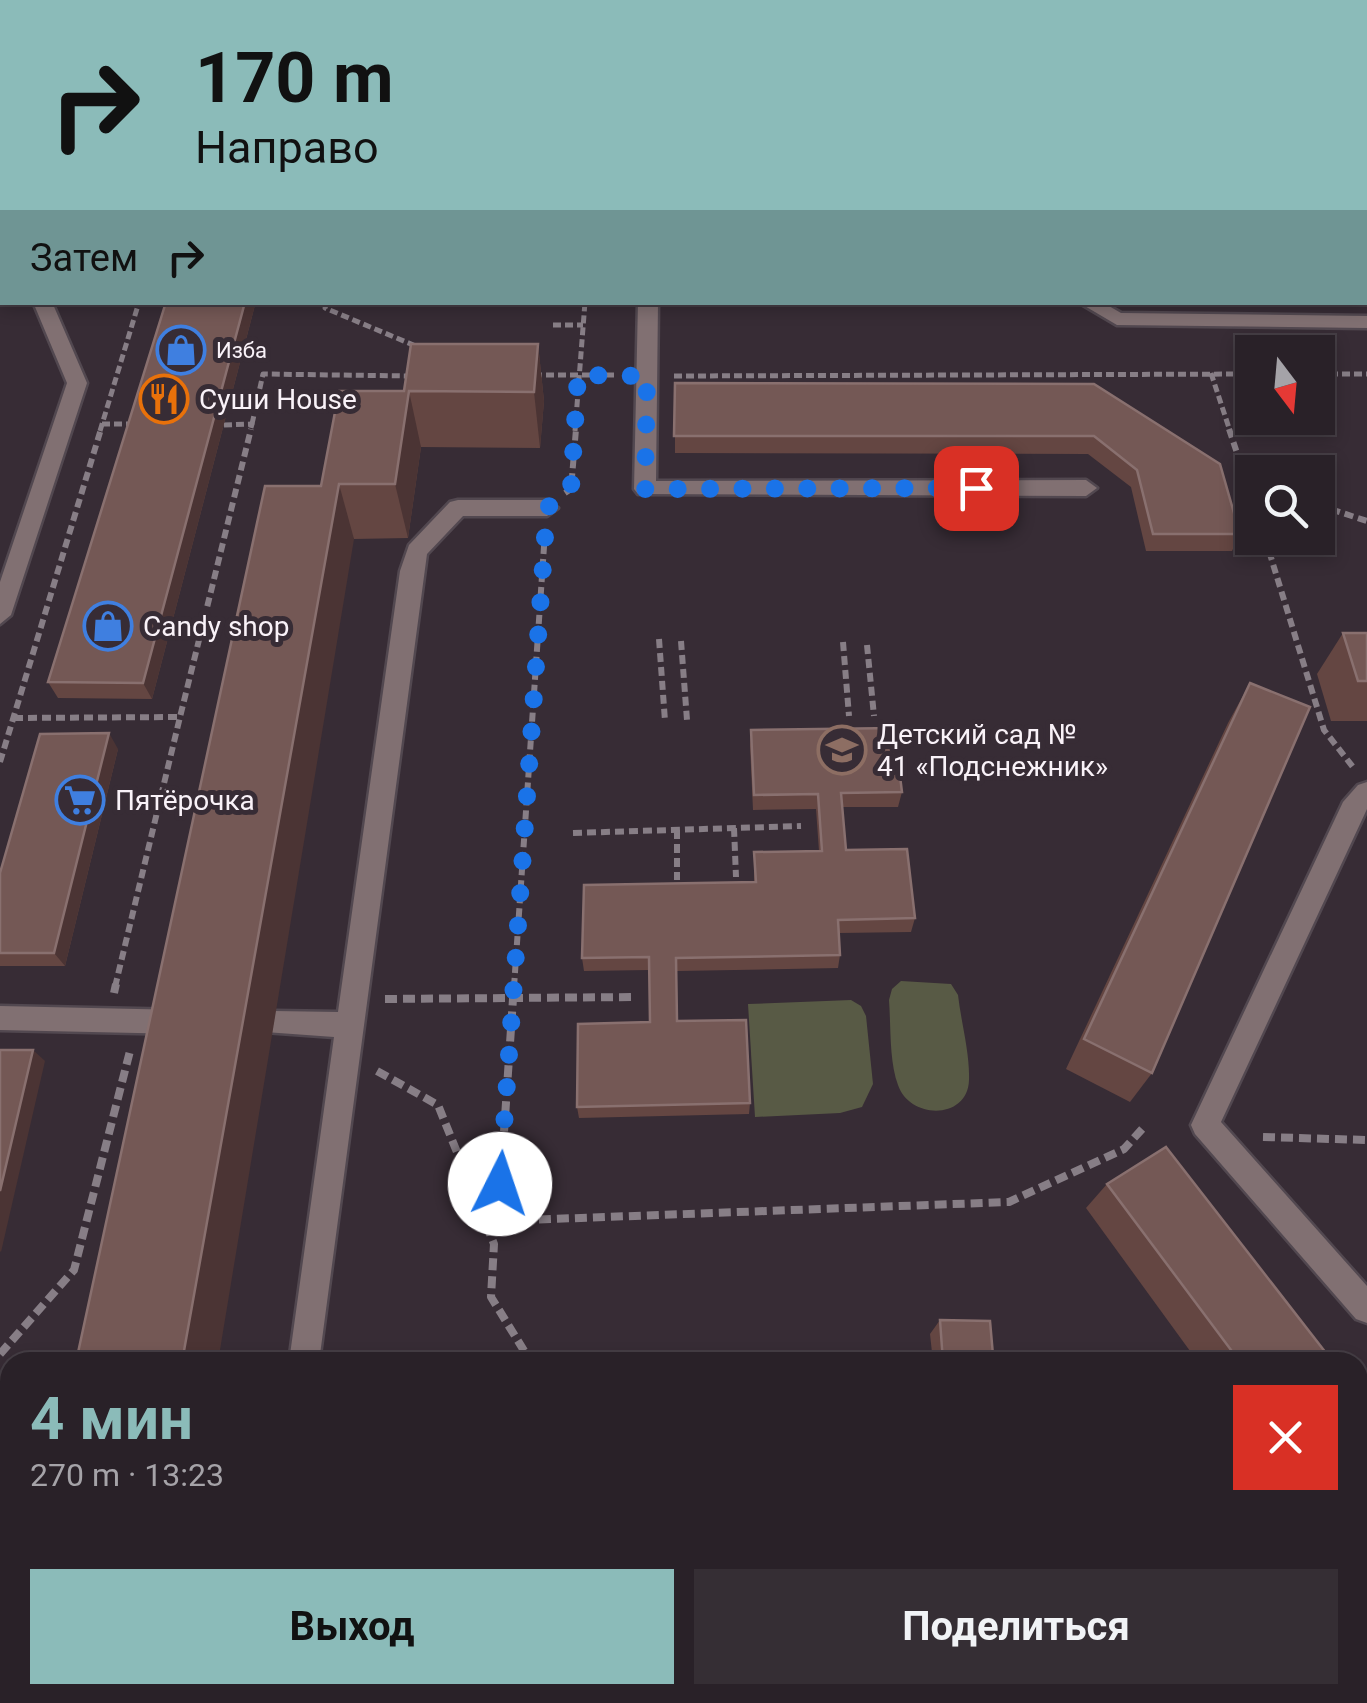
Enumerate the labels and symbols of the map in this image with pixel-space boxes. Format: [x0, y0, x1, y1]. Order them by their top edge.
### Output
shop icon: Изба [155, 324, 207, 376]
north arrow [1235, 335, 1335, 435]
place label: Изба [216, 338, 267, 363]
restaurant icon: Суши House [138, 373, 190, 425]
place label: Суши House [199, 383, 357, 416]
pin [934, 446, 1019, 531]
shop icon: Candy shop [82, 600, 134, 652]
place label: Candy shop [143, 610, 289, 643]
place label: Детский сад № 41 «Подснежник» [877, 718, 1108, 783]
school or university icon: Детский сад № 41 «Подснежник» [816, 724, 868, 776]
supermarket icon: Пятёрочка [54, 774, 106, 826]
place label: Пятёрочка [115, 784, 255, 817]
position arrow [448, 1132, 552, 1236]

